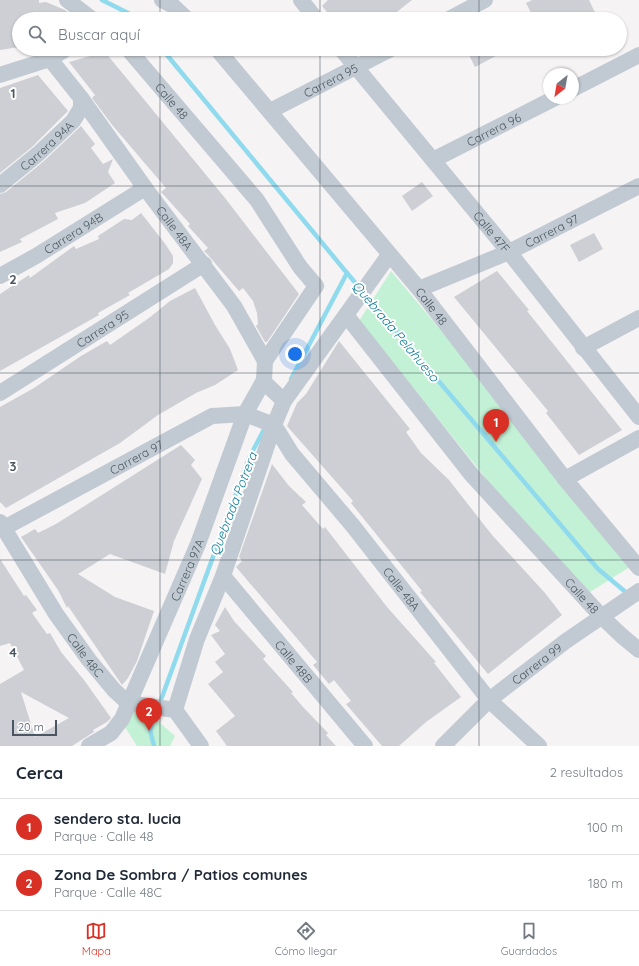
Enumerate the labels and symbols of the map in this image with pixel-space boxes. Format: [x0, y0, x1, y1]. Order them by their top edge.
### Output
street label: Carrera 95 [301, 60, 360, 100]
north arrow [543, 68, 579, 104]
street label: Calle 48 [152, 79, 192, 122]
text: 1 [10, 85, 16, 101]
street label: Carrera 96 [464, 109, 524, 149]
street label: Carrera 94A [17, 117, 76, 173]
street label: Calle 48A [154, 203, 196, 253]
street label: Calle 47F [471, 208, 514, 256]
street label: Carrera 94B [41, 209, 106, 257]
street label: Carrera 97 [522, 210, 581, 250]
text: 2 [9, 271, 17, 287]
water label: Quebrada Pelahueso [349, 277, 444, 386]
street label: Calle 48 [413, 284, 451, 328]
street label: Carrera 95 [73, 306, 131, 350]
your location [285, 344, 305, 364]
pin: 1 [483, 409, 509, 442]
street label: Carrera 97 [107, 436, 165, 477]
water label: Quebrada Potrera [206, 449, 260, 558]
text: 3 [10, 458, 17, 474]
street label: Carrera 97A [167, 537, 207, 603]
street label: Calle 48A [380, 564, 424, 614]
street label: Calle 48 [562, 574, 602, 617]
street label: Calle 48C [64, 630, 107, 680]
street label: Calle 48B [272, 637, 316, 686]
street label: Carrera 99 [508, 639, 565, 688]
text: 4 [9, 644, 17, 660]
pin: 2 [136, 698, 162, 731]
scale bar [12, 718, 57, 737]

